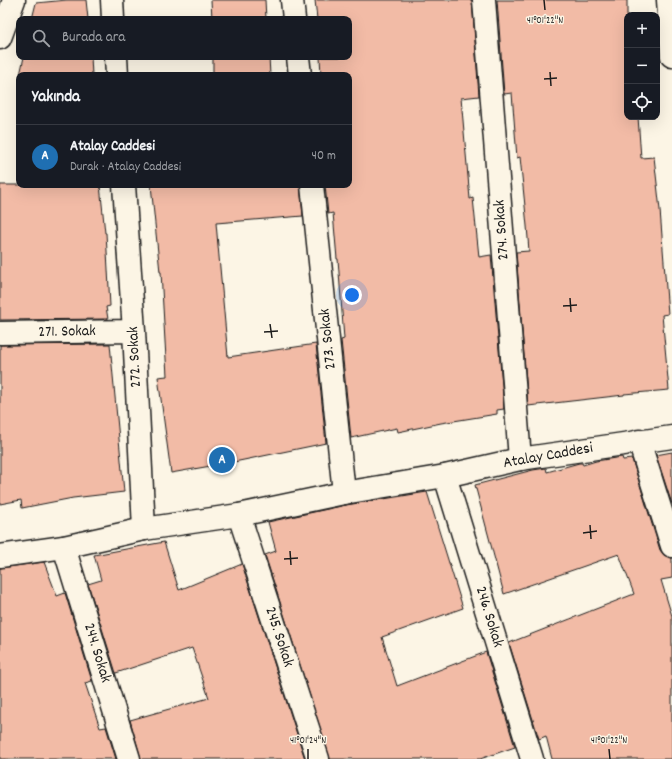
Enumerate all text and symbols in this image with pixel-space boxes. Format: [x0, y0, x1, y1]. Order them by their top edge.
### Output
map controls [624, 12, 660, 120]
button: + [624, 12, 660, 48]
text: 41°01'22"N [527, 14, 563, 28]
search box [16, 16, 352, 60]
icon: search [30, 27, 52, 49]
text: Burada ara [62, 27, 125, 49]
button: − [624, 48, 660, 84]
button: locate [624, 84, 660, 120]
text: Yakında [32, 86, 80, 110]
text: Atalay Caddesi [70, 136, 155, 158]
text: A [41, 147, 49, 166]
text: 40 m [312, 147, 336, 166]
text: Durak · Atalay Caddesi [70, 158, 181, 177]
street label: 274. Sokak [488, 199, 516, 261]
your location [342, 285, 362, 305]
street label: 273. Sokak [313, 307, 343, 371]
street label: 271. Sokak [38, 320, 96, 344]
street label: 272. Sokak [122, 326, 148, 388]
street label: Atalay Caddesi [501, 437, 595, 475]
pin: A [209, 445, 235, 475]
street label: 246. Sokak [469, 584, 509, 650]
street label: 245. Sokak [258, 604, 300, 670]
street label: 244. Sokak [77, 620, 117, 686]
text: 41°01'24"N [290, 734, 326, 748]
text: 41°01'22"N [591, 734, 627, 748]

